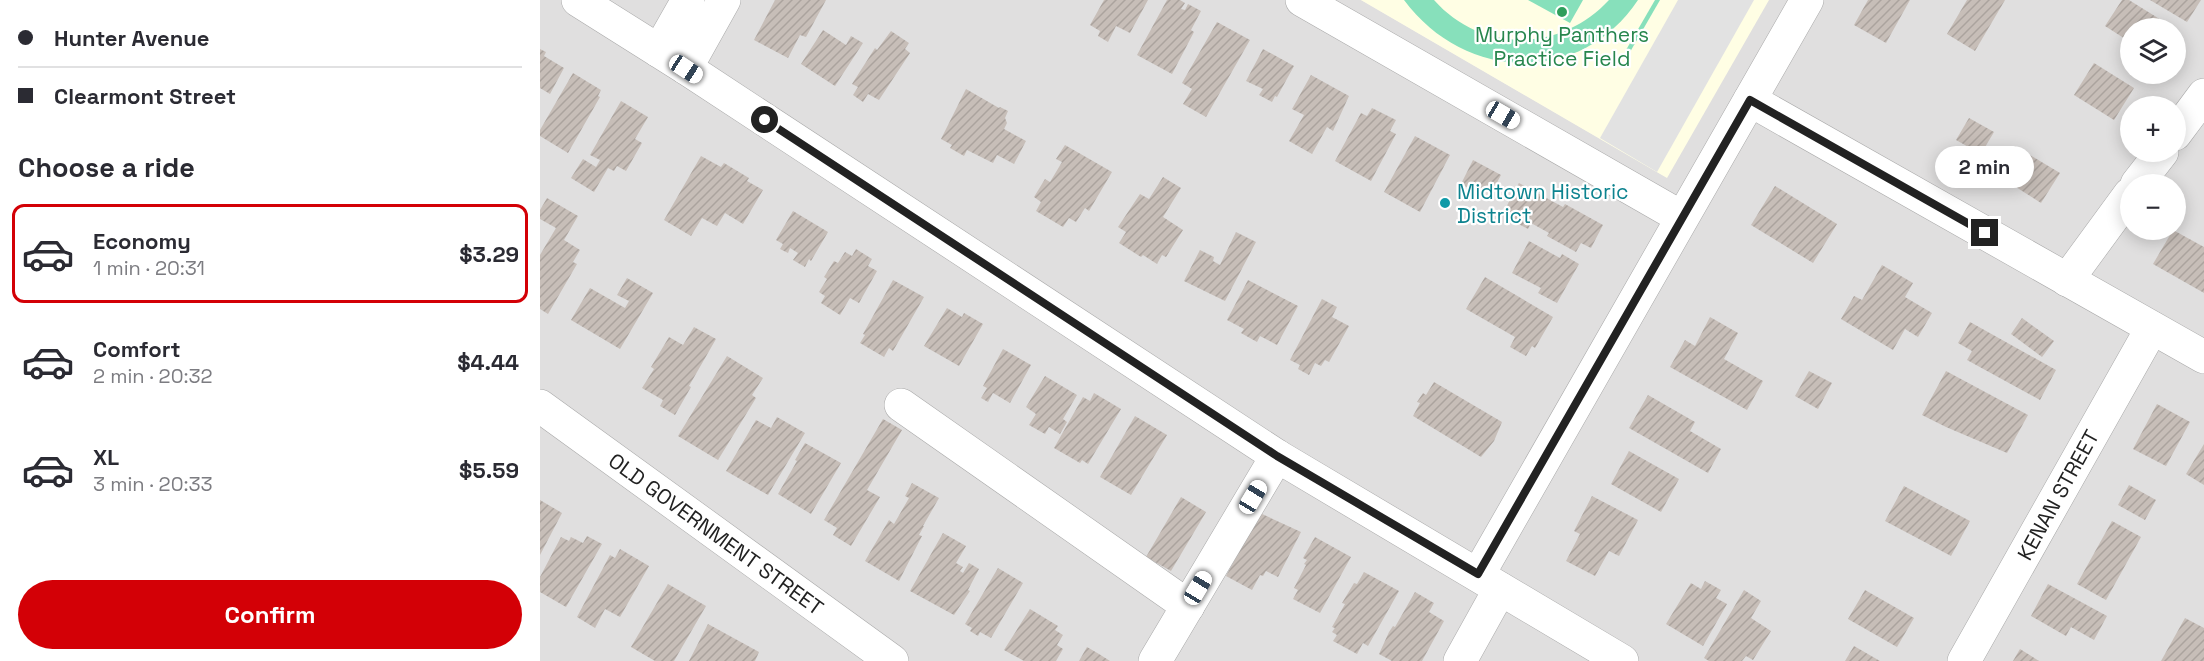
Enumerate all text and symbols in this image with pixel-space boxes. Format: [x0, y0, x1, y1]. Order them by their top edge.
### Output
marker: Murphy Panthers Practice Field [1555, 5, 1569, 19]
map controls [2120, 18, 2186, 240]
button: layers [2120, 18, 2186, 84]
place label: Murphy Panthers Practice Field [1475, 21, 1649, 72]
text: Hunter Avenue [54, 24, 209, 52]
car [666, 52, 706, 86]
text: Clearmont Street [54, 82, 236, 110]
button: + [2120, 96, 2186, 162]
car [1483, 98, 1523, 132]
route start [751, 106, 778, 133]
callout: 2 min [1936, 146, 2034, 188]
text: Choose a ride [18, 150, 195, 185]
text: 2 min [1959, 154, 2010, 180]
button: − [2120, 174, 2186, 240]
place label: Midtown Historic District [1457, 178, 1629, 229]
marker: Midtown Historic District [1438, 196, 1452, 210]
route end [1971, 219, 1998, 246]
icon: car [21, 227, 75, 281]
text: Economy [93, 227, 191, 255]
text: $3.29 [459, 240, 519, 268]
text: 1 min · 20:31 [93, 255, 205, 281]
icon: car [21, 335, 75, 389]
text: Comfort [93, 335, 181, 363]
text: $4.44 [457, 348, 519, 376]
text: 2 min · 20:32 [93, 363, 213, 389]
street label: KENAN STREET [2011, 425, 2105, 565]
icon: car [21, 443, 75, 497]
text: XL [93, 443, 119, 471]
street label: OLD GOVERNMENT STREET [603, 447, 829, 621]
text: $5.59 [459, 456, 519, 484]
text: 3 min · 20:33 [93, 471, 213, 497]
car [1236, 477, 1270, 517]
car [1181, 568, 1215, 608]
button: Confirm [18, 580, 522, 649]

